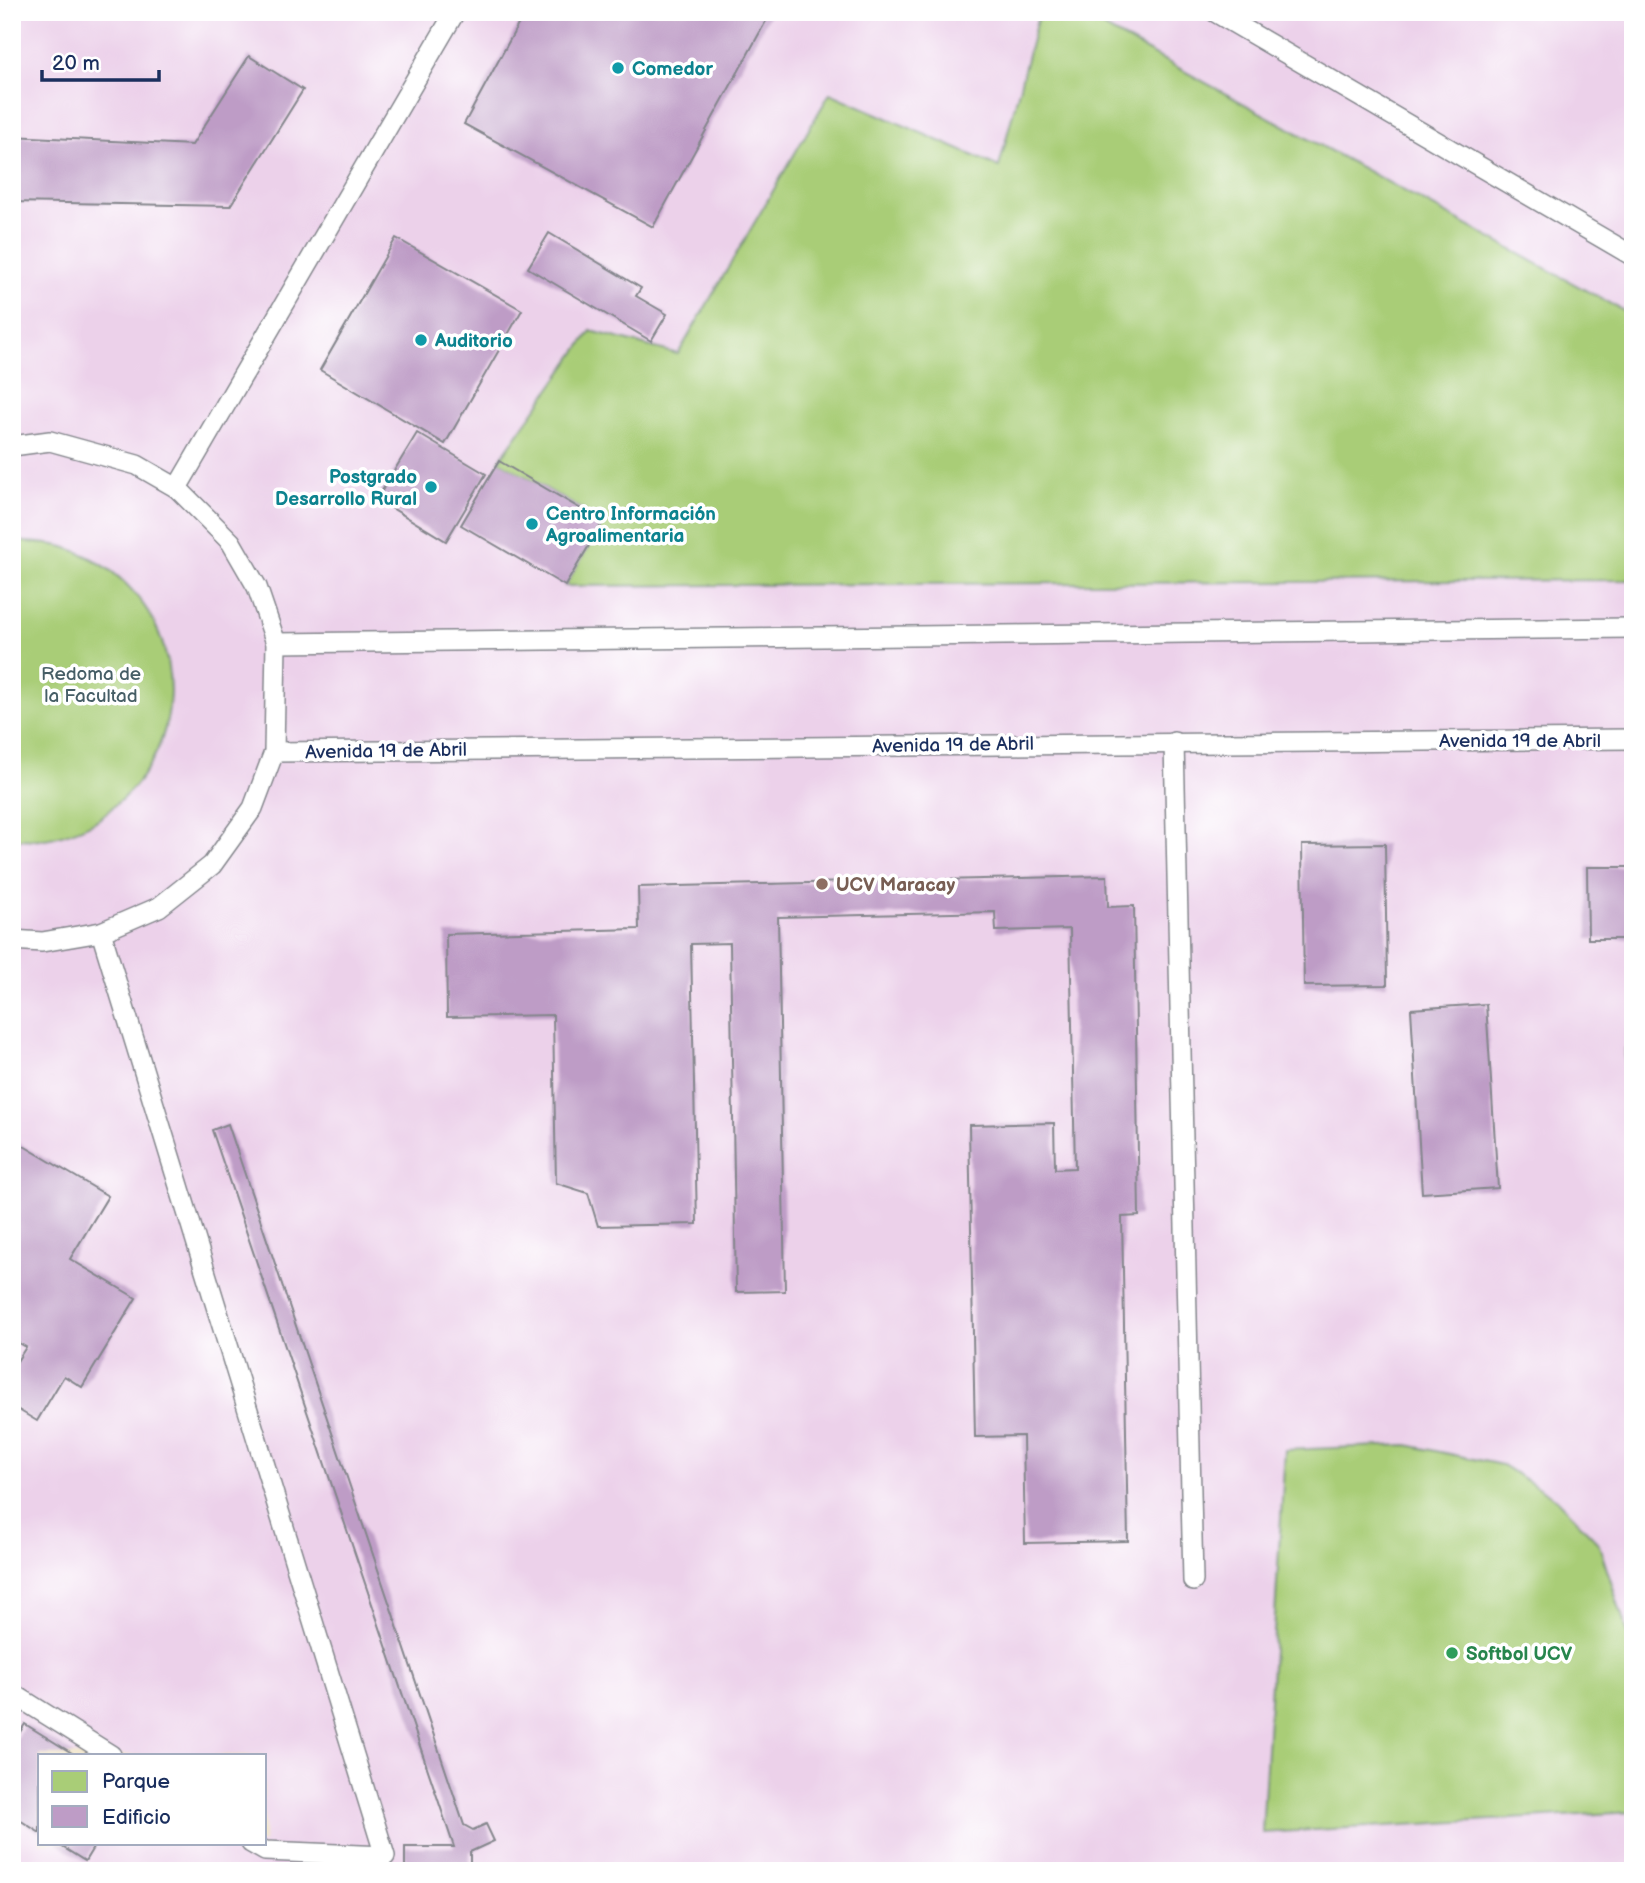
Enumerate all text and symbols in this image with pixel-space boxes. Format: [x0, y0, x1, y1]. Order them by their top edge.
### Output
scale bar [42, 38, 159, 82]
text: 20 m [52, 51, 100, 76]
place label: Comedor [632, 58, 713, 81]
marker: Comedor [610, 60, 626, 76]
place label: Auditorio [434, 330, 513, 353]
marker: Auditorio [413, 332, 429, 348]
place label: Postgrado Desarrollo Rural [275, 466, 417, 511]
marker: Postgrado Desarrollo Rural [423, 479, 439, 495]
place label: Centro Información Agroalimentaria [545, 503, 716, 548]
marker: Centro Información Agroalimentaria [524, 516, 540, 532]
park label: Redoma de la Facultad [41, 663, 141, 708]
street label: Avenida 19 de Abril [1439, 730, 1601, 753]
street label: Avenida 19 de Abril [872, 733, 1034, 758]
street label: Avenida 19 de Abril [305, 739, 467, 764]
place label: UCV Maracay [836, 874, 955, 897]
marker: UCV Maracay [814, 876, 830, 892]
place label: Softbol UCV [1466, 1643, 1573, 1666]
marker: Softbol UCV [1444, 1645, 1460, 1661]
legend [38, 1754, 266, 1844]
text: Parque [102, 1769, 170, 1794]
text: Edificio [102, 1805, 171, 1830]

